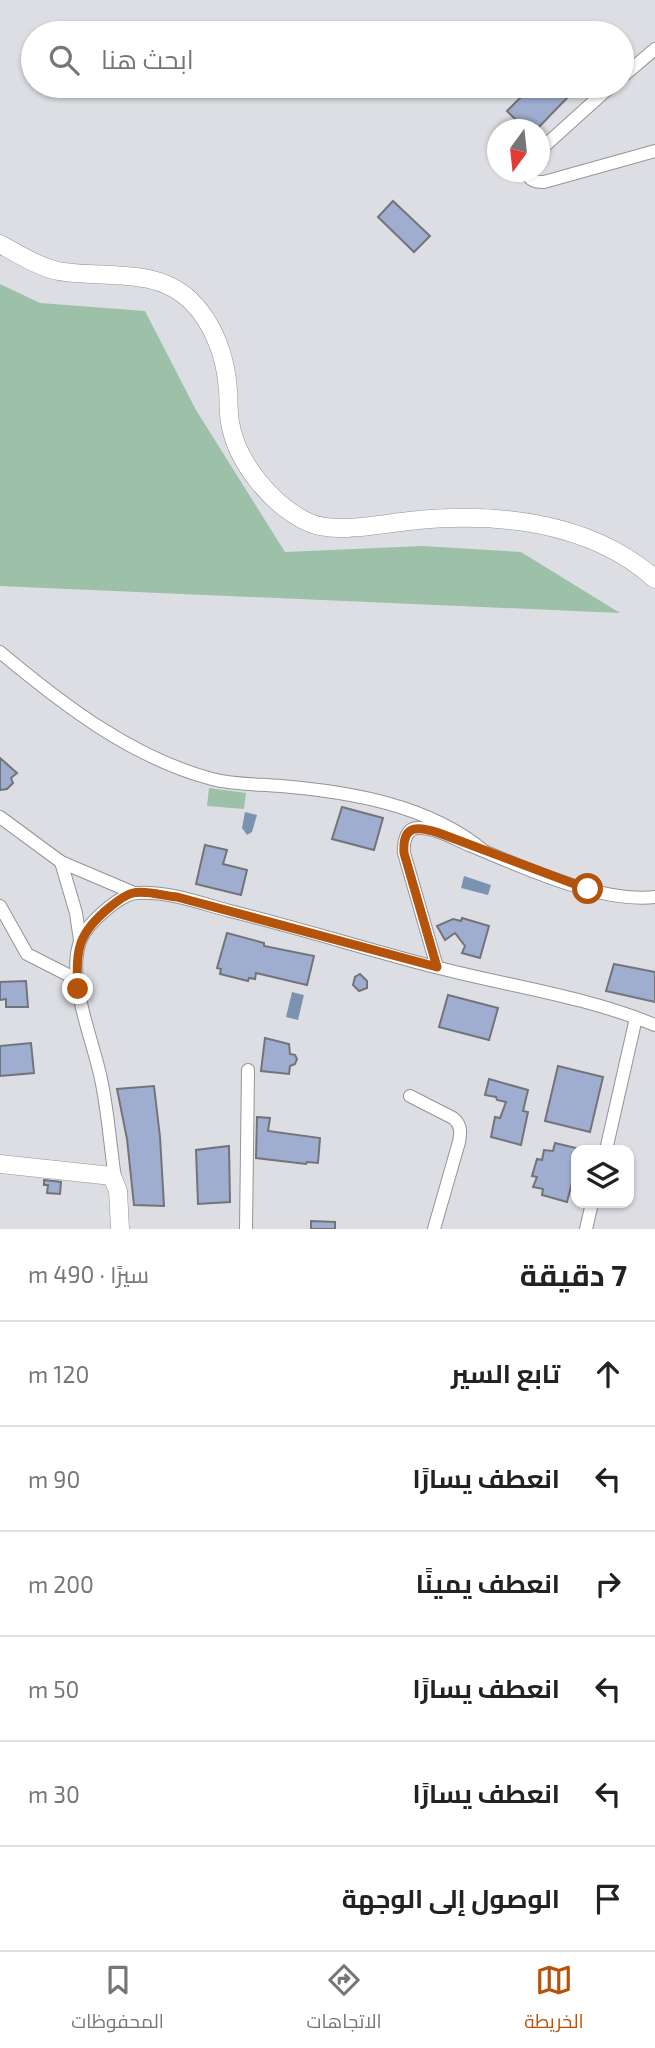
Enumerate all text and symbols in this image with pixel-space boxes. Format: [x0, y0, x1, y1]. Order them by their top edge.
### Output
search box [21, 21, 634, 98]
icon: search [45, 41, 83, 79]
text: ابحث هنا [101, 43, 194, 74]
north arrow [487, 119, 550, 182]
route start [572, 873, 603, 904]
route end [62, 973, 93, 1004]
map controls [571, 1145, 634, 1208]
button: layers [571, 1145, 634, 1208]
text: 7 دقيقة [520, 1256, 627, 1292]
text: سيرًا · 490 m [28, 1260, 149, 1288]
icon: ahead [589, 1355, 627, 1393]
text: تابع السير [451, 1357, 560, 1388]
text: 120 m [28, 1360, 89, 1388]
icon: left [589, 1460, 627, 1498]
text: انعطف يسارًا [413, 1462, 560, 1493]
text: 90 m [28, 1465, 80, 1493]
icon: right [589, 1565, 627, 1603]
text: انعطف يمينًا [416, 1567, 560, 1598]
text: 200 m [28, 1570, 94, 1598]
icon: left [589, 1670, 627, 1708]
text: انعطف يسارًا [413, 1672, 560, 1703]
text: 50 m [28, 1675, 80, 1703]
icon: left [589, 1775, 627, 1813]
text: انعطف يسارًا [413, 1777, 560, 1808]
text: 30 m [28, 1780, 80, 1808]
icon: arrive [589, 1880, 627, 1918]
text: الوصول إلى الوجهة [342, 1882, 560, 1913]
tab: المحفوظات [71, 1961, 164, 2039]
tab: الاتجاهات [306, 1961, 382, 2039]
tab: الخريطة [524, 1961, 584, 2039]

